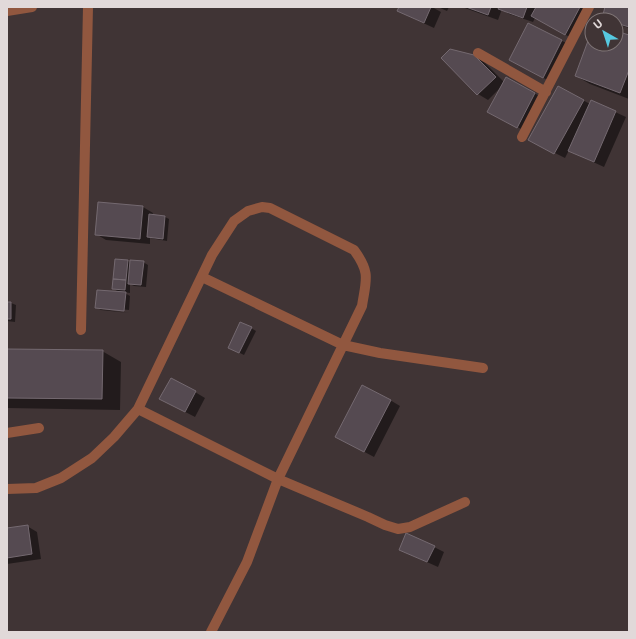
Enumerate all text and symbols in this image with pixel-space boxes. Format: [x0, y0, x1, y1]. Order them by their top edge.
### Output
north arrow [584, 12, 624, 52]
text: U [591, 17, 605, 31]

